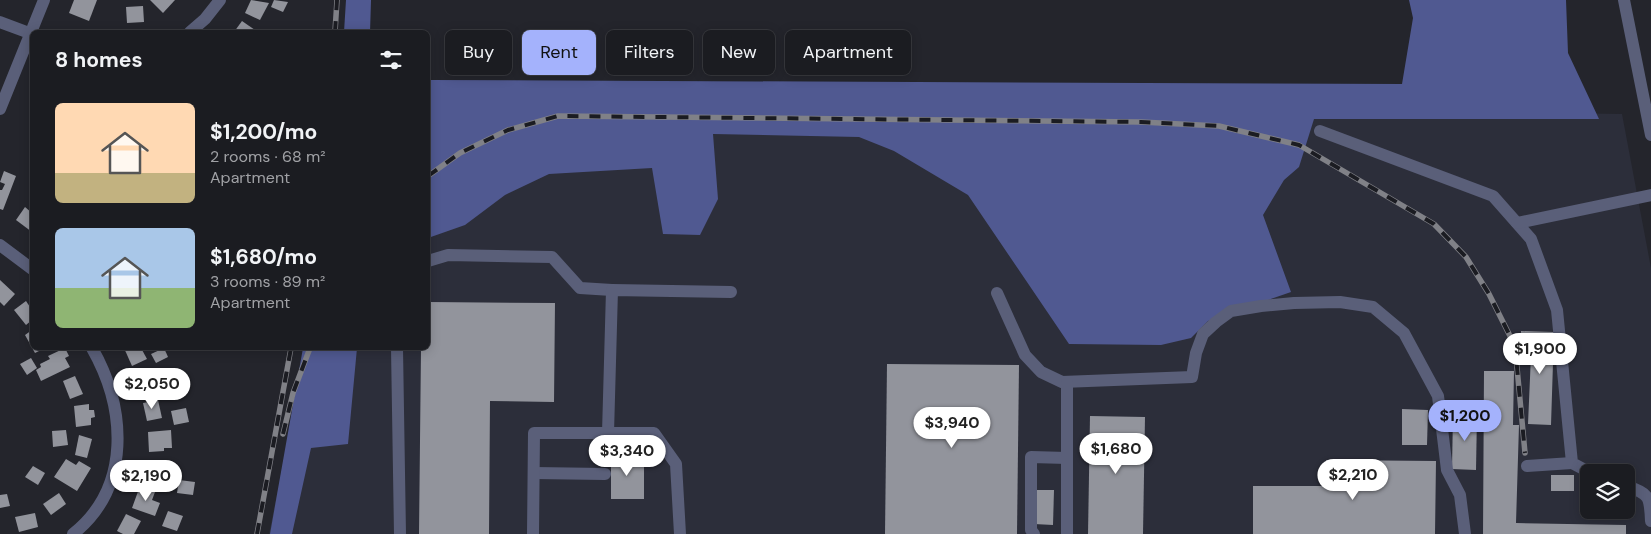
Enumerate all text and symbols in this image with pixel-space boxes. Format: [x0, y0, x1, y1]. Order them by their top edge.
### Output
chip: Buy [445, 30, 512, 75]
chip: Rent [522, 30, 596, 75]
chip: Filters [606, 30, 693, 75]
chip: New [703, 30, 775, 75]
chip: Apartment [785, 30, 911, 75]
text: 8 homes [55, 46, 143, 74]
icon: filters [377, 46, 405, 74]
text: $1,200/mo [210, 118, 317, 146]
icon: home [95, 123, 155, 183]
text: 2 rooms · 68 m² [210, 146, 326, 167]
text: Apartment [210, 167, 290, 188]
text: $1,680/mo [210, 243, 317, 271]
icon: home [95, 248, 155, 308]
text: 3 rooms · 89 m² [210, 271, 325, 292]
text: Apartment [210, 292, 290, 313]
pin: $1,900 [1499, 332, 1581, 375]
text: $1,900 [1514, 338, 1566, 359]
pin: $2,050 [111, 368, 193, 410]
text: $2,050 [124, 373, 180, 394]
pin: $1,200 [1424, 400, 1506, 442]
text: $1,200 [1439, 405, 1491, 426]
pin: $3,940 [911, 406, 993, 449]
text: $3,940 [924, 412, 980, 433]
pin: $1,680 [1075, 432, 1157, 475]
pin: $3,340 [586, 434, 668, 477]
text: $1,680 [1091, 438, 1141, 459]
text: $3,340 [600, 440, 654, 461]
pin: $2,210 [1312, 458, 1394, 501]
pin: $2,190 [105, 460, 187, 502]
text: $2,210 [1328, 464, 1378, 485]
map controls [1580, 464, 1635, 519]
button: layers [1580, 464, 1635, 519]
text: $2,190 [121, 465, 171, 486]

